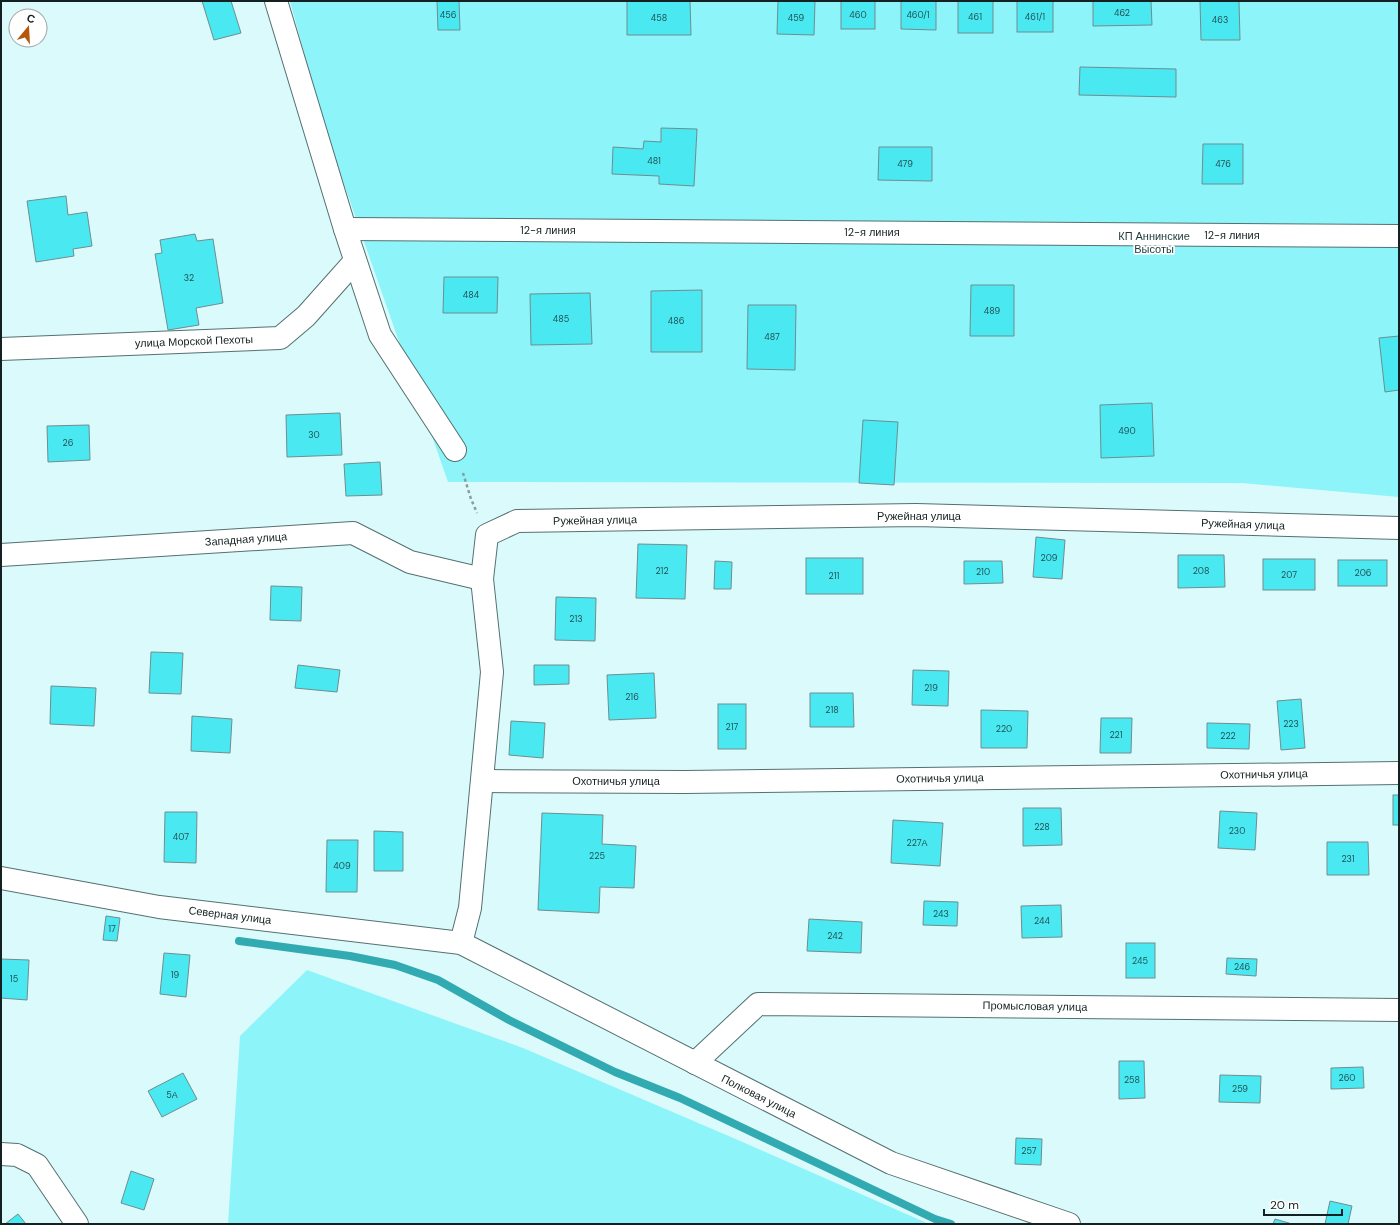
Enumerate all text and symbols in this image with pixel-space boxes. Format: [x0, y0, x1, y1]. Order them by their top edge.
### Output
house number: 462 [1114, 7, 1130, 19]
north arrow [8, 8, 48, 48]
house number: 456 [440, 9, 457, 21]
house number: 460 [849, 9, 867, 21]
house number: 460/1 [906, 9, 930, 21]
text: С [25, 11, 37, 26]
house number: 461 [968, 11, 982, 23]
house number: 461/1 [1025, 11, 1045, 23]
house number: 458 [651, 12, 667, 24]
house number: 459 [788, 12, 805, 24]
house number: 463 [1212, 14, 1228, 26]
house number: 481 [647, 155, 661, 167]
house number: 479 [897, 158, 913, 170]
house number: 476 [1215, 158, 1231, 170]
street label: 12-я линия [520, 223, 576, 237]
street label: 12-я линия [844, 225, 900, 239]
street label: 12-я линия [1204, 228, 1260, 242]
park label: КП Аннинские Высоты [1118, 229, 1190, 256]
house number: 32 [184, 272, 194, 284]
house number: 484 [463, 289, 480, 301]
house number: 489 [984, 305, 1001, 317]
house number: 485 [553, 313, 569, 325]
house number: 486 [668, 315, 685, 327]
house number: 487 [764, 331, 780, 343]
street label: улица Морской Пехоты [135, 332, 253, 350]
house number: 490 [1118, 425, 1136, 437]
house number: 30 [308, 429, 320, 441]
house number: 26 [63, 437, 74, 449]
street label: Ружейная улица [877, 509, 962, 523]
street label: Ружейная улица [553, 512, 638, 528]
street label: Ружейная улица [1201, 516, 1286, 532]
street label: Западная улица [204, 529, 289, 549]
house number: 209 [1041, 552, 1058, 564]
house number: 212 [655, 565, 669, 577]
house number: 208 [1193, 565, 1209, 577]
house number: 210 [976, 566, 990, 578]
house number: 206 [1355, 567, 1372, 579]
house number: 207 [1281, 569, 1297, 581]
house number: 211 [829, 570, 840, 582]
house number: 213 [569, 613, 583, 625]
house number: 219 [924, 682, 938, 694]
house number: 216 [625, 691, 639, 703]
house number: 218 [825, 704, 839, 716]
house number: 223 [1283, 718, 1299, 730]
house number: 217 [726, 721, 739, 733]
house number: 220 [996, 723, 1012, 735]
house number: 221 [1109, 729, 1123, 741]
house number: 222 [1220, 730, 1236, 742]
street label: Охотничья улица [1220, 766, 1309, 782]
street label: Охотничья улица [896, 770, 985, 786]
street label: Охотничья улица [572, 774, 661, 788]
house number: 228 [1034, 821, 1050, 833]
house number: 230 [1229, 825, 1245, 837]
house number: 407 [173, 831, 189, 843]
house number: 227А [906, 837, 928, 849]
house number: 225 [589, 850, 605, 862]
house number: 231 [1341, 853, 1355, 865]
house number: 409 [333, 860, 351, 872]
street label: Северная улица [188, 903, 273, 927]
house number: 243 [933, 908, 949, 920]
house number: 244 [1034, 915, 1051, 927]
house number: 17 [108, 923, 116, 935]
house number: 242 [827, 930, 843, 942]
house number: 245 [1132, 955, 1148, 967]
house number: 246 [1234, 961, 1250, 973]
house number: 19 [171, 969, 180, 981]
house number: 15 [10, 973, 18, 985]
street label: Промысловая улица [983, 998, 1088, 1014]
street label: Полковая улица [719, 1071, 800, 1121]
house number: 260 [1339, 1072, 1356, 1084]
house number: 258 [1124, 1074, 1140, 1086]
house number: 259 [1232, 1083, 1248, 1095]
house number: 5А [166, 1089, 178, 1101]
house number: 257 [1021, 1145, 1037, 1157]
scale bar [1264, 1191, 1342, 1217]
text: 20 m [1270, 1197, 1299, 1213]

